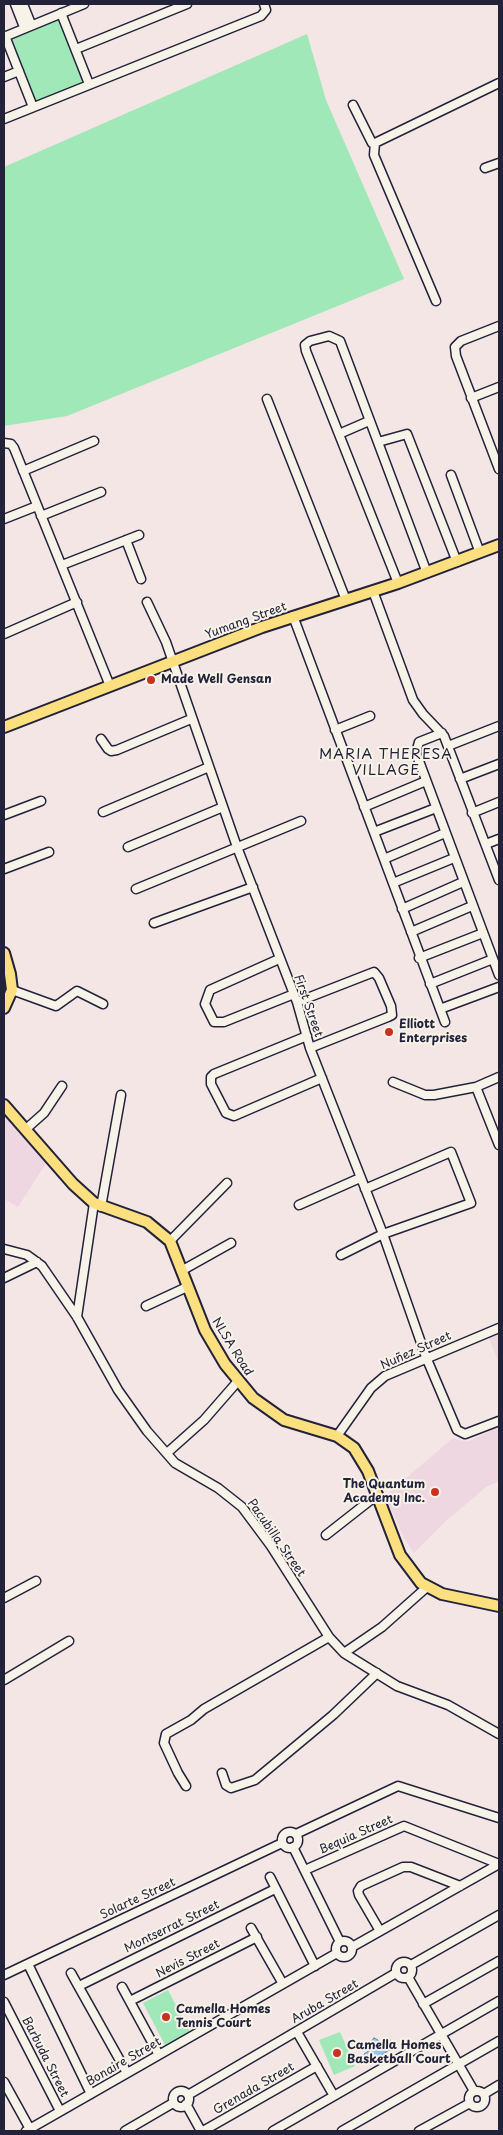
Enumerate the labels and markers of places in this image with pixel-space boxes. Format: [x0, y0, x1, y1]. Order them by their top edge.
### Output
place label: Made Well Gensan [161, 673, 272, 687]
marker: Made Well Gensan [145, 674, 157, 686]
place label: Elliott Enterprises [399, 1018, 467, 1046]
marker: Elliott Enterprises [383, 1026, 395, 1038]
place label: The Quantum Academy Inc. [343, 1478, 425, 1506]
marker: The Quantum Academy Inc. [429, 1486, 441, 1498]
place label: Camella Homes Tennis Court [176, 2003, 270, 2031]
marker: Camella Homes Tennis Court [160, 2011, 172, 2023]
place label: Camella Homes Basketball Court [347, 2039, 451, 2067]
marker: Camella Homes Basketball Court [331, 2047, 343, 2059]

